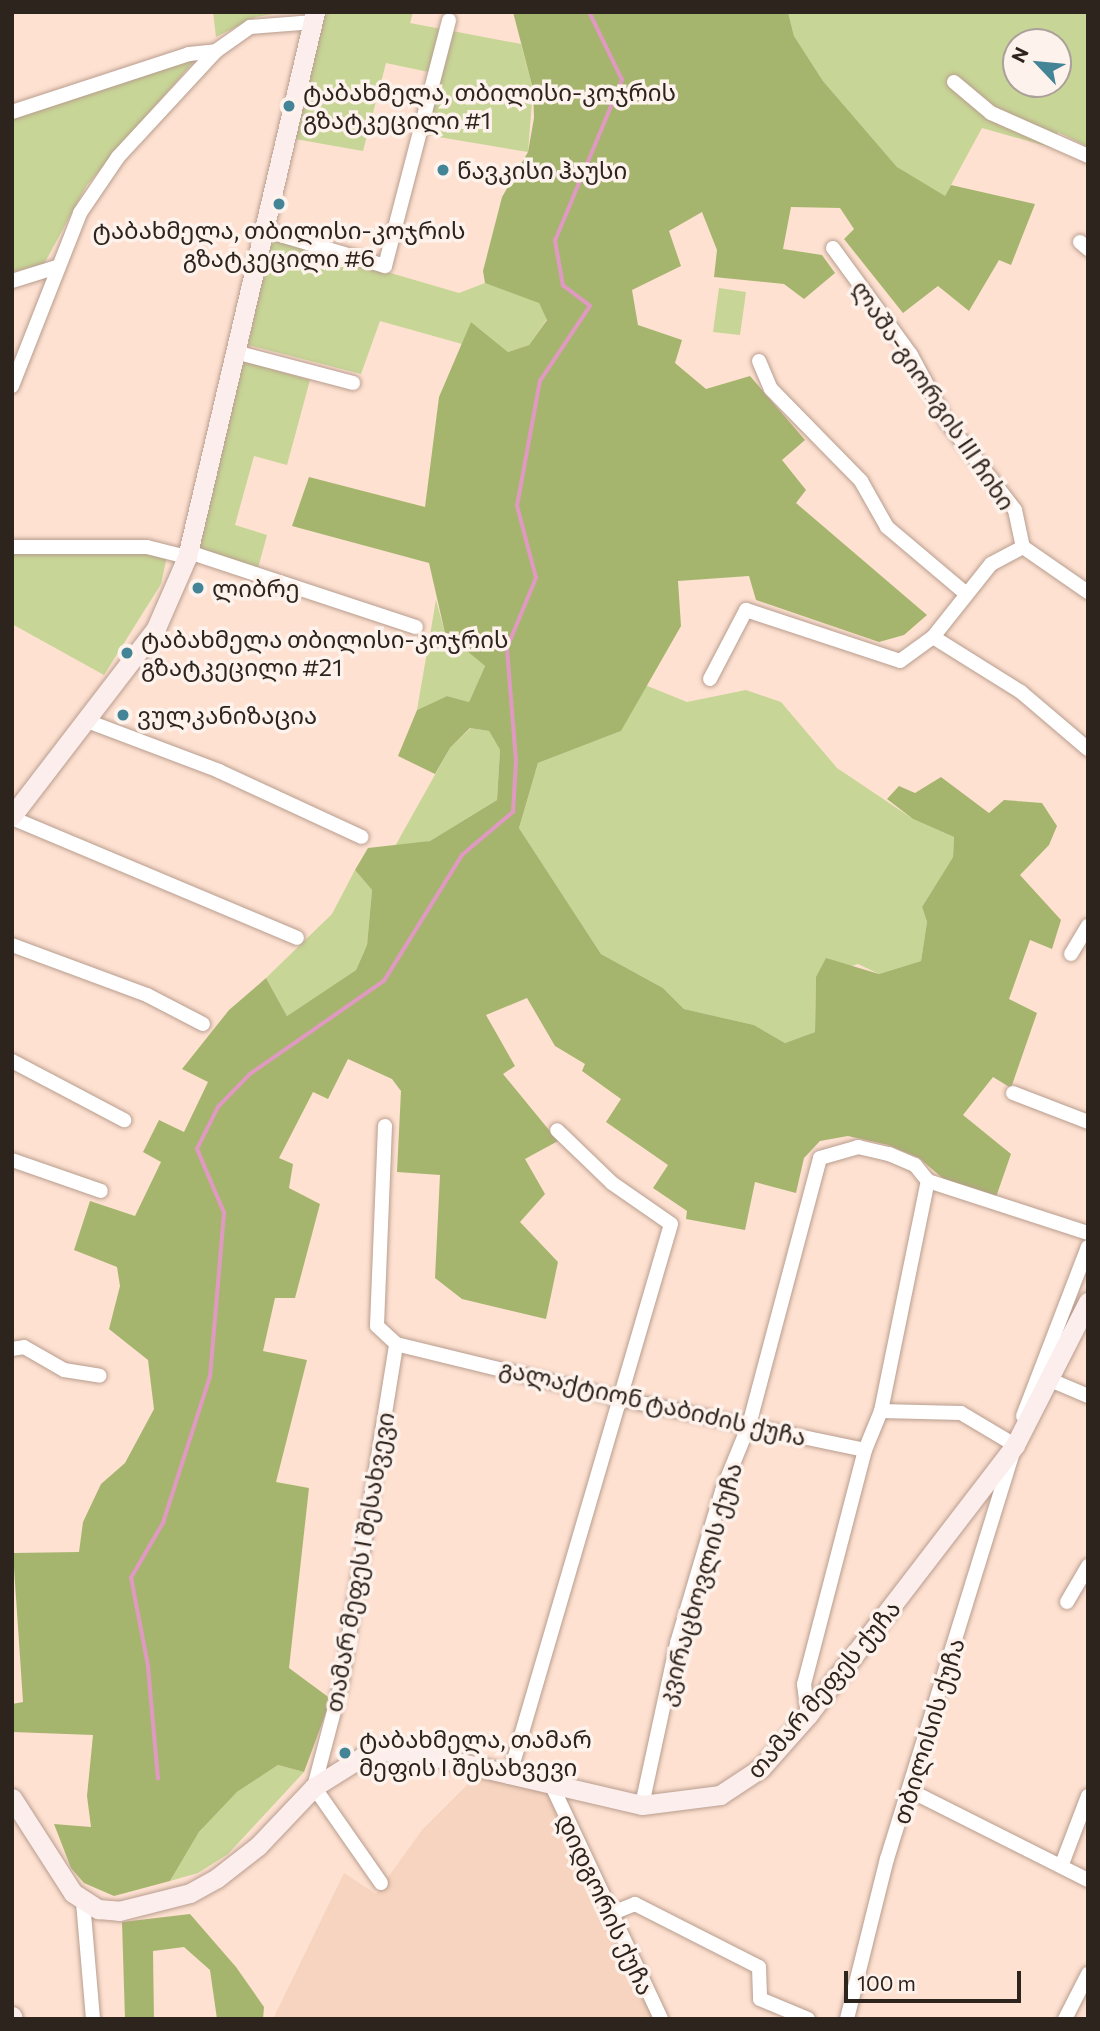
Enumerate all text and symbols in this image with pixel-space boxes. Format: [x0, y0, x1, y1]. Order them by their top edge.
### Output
north arrow [1002, 28, 1072, 98]
text: N [1006, 43, 1033, 66]
place label: ტაბახმელა, თბილისი-კოჯრის გზატკეცილი #1 [303, 78, 676, 134]
marker: ტაბახმელა, თბილისი-კოჯრის გზატკეცილი #1 [281, 98, 297, 114]
place label: წავკისი ჰაუსი [457, 156, 627, 184]
marker: წავკისი ჰაუსი [435, 162, 451, 178]
marker: ტაბახმელა, თბილისი-კოჯრის გზატკეცილი #6 [271, 196, 287, 212]
place label: ტაბახმელა, თბილისი-კოჯრის გზატკეცილი #6 [92, 216, 466, 272]
street label: ლაშა-გიორგის III ჩიხი [846, 275, 1022, 515]
place label: ლიბრე [212, 574, 300, 602]
marker: ლიბრე [190, 580, 206, 596]
place label: ტაბახმელა თბილისი-კოჯრის გზატკეცილი #21 [141, 625, 509, 681]
marker: ტაბახმელა თბილისი-კოჯრის გზატკეცილი #21 [119, 645, 135, 661]
place label: ვულკანიზაცია [137, 701, 317, 729]
marker: ვულკანიზაცია [115, 707, 131, 723]
street label: გალაქტიონ ტაბიძის ქუჩა [497, 1353, 809, 1451]
street label: თამარ მეფეს I შესახვევი [318, 1410, 400, 1714]
street label: კვირაცხოვლის ქუჩა [650, 1459, 748, 1709]
street label: თამარ მეფეს ქუჩა [740, 1594, 906, 1784]
street label: თბილისის ქუჩა [886, 1635, 970, 1827]
place label: ტაბახმელა, თამარ მეფის I შესახვევი [359, 1725, 592, 1781]
marker: ტაბახმელა, თამარ მეფის I შესახვევი [337, 1745, 353, 1761]
street label: დიდგორის ქუჩა [551, 1809, 661, 1999]
scale bar [848, 1958, 1025, 2002]
text: 100 m [857, 1970, 916, 1995]

